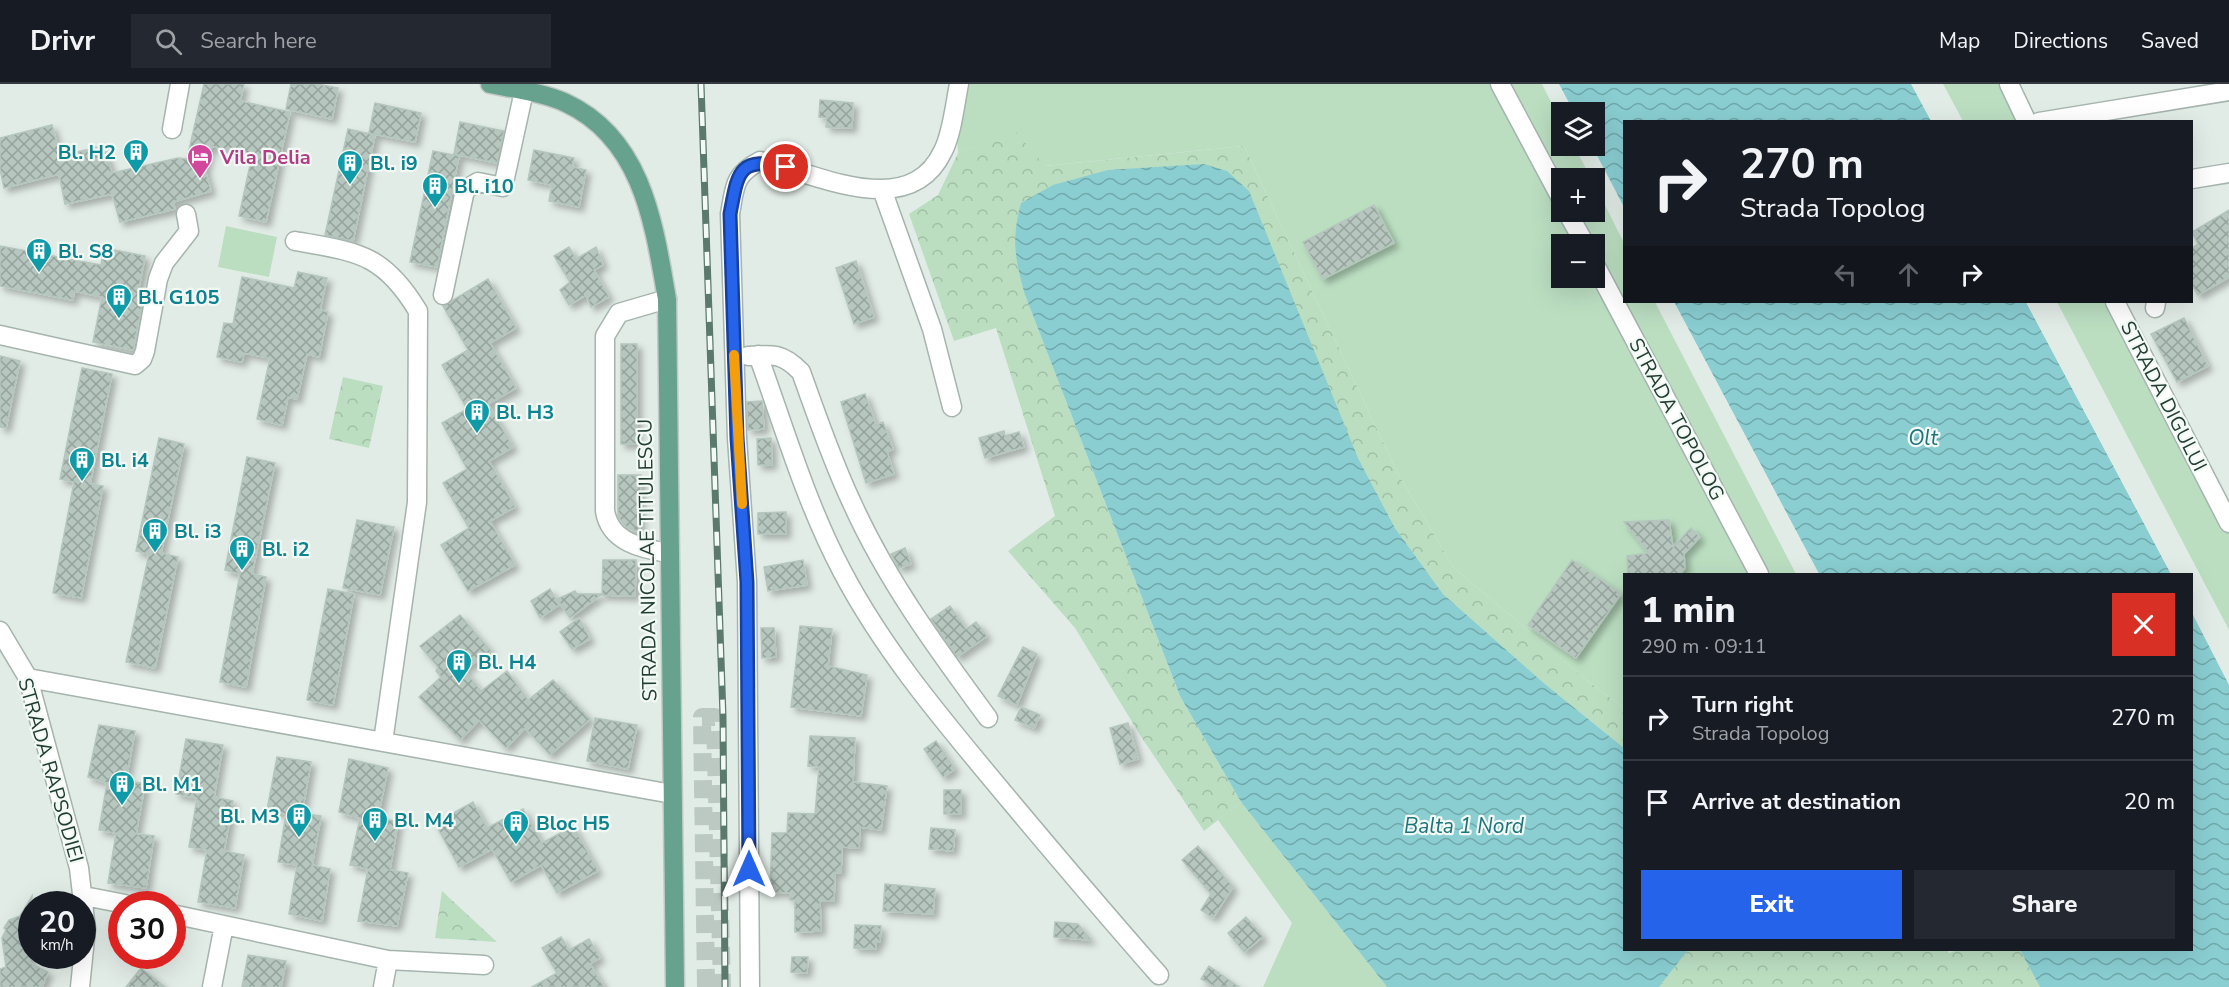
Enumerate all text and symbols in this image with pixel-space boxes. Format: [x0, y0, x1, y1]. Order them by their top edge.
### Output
search box [131, 14, 551, 68]
text: Drivr [30, 22, 95, 60]
icon: search [152, 25, 185, 58]
text: Search here [200, 26, 317, 56]
text: Map [1939, 27, 1980, 55]
text: Directions [2013, 27, 2108, 55]
text: Saved [2141, 27, 2199, 55]
map controls [1551, 102, 1605, 288]
button: layers [1551, 102, 1605, 156]
text: 270 m [1740, 136, 1864, 193]
building icon: Bl. H2 [121, 137, 151, 175]
place label: Bl. H2 [58, 139, 116, 166]
pin [760, 141, 811, 192]
hotel icon: Vila Delia [185, 142, 215, 180]
place label: Vila Delia [219, 144, 311, 171]
icon: right [1641, 144, 1719, 222]
building icon: Bl. i9 [335, 148, 365, 186]
place label: Bl. i9 [370, 150, 418, 177]
icon: arrive [769, 150, 802, 183]
button: + [1551, 168, 1605, 222]
building icon: Bl. i10 [420, 171, 450, 209]
place label: Bl. i10 [454, 173, 514, 200]
text: Strada Topolog [1740, 190, 1925, 227]
button: − [1551, 234, 1605, 288]
building icon: Bl. S8 [24, 236, 54, 274]
place label: Bl. S8 [58, 238, 113, 265]
icon: left [1829, 258, 1862, 291]
icon: ahead [1892, 258, 1925, 291]
icon: right [1955, 258, 1988, 291]
building icon: Bl. G105 [104, 282, 134, 320]
place label: Bl. G105 [138, 284, 219, 311]
street label: STRADA DIGULUI [2114, 317, 2213, 476]
street label: STRADA TOPOLOG [1622, 333, 1731, 505]
building icon: Bl. H3 [462, 397, 492, 435]
place label: Bl. H3 [496, 399, 554, 426]
street label: STRADA NICOLAE TITULESCU [632, 418, 663, 702]
water label: Olt [1908, 424, 1938, 452]
building icon: Bl. i4 [67, 445, 97, 483]
place label: Bl. i4 [101, 447, 149, 474]
building icon: Bl. i3 [140, 516, 170, 554]
place label: Bl. i3 [174, 518, 222, 545]
building icon: Bl. i2 [227, 534, 257, 572]
place label: Bl. i2 [262, 536, 310, 563]
text: 1 min [1641, 586, 1736, 635]
button: close [2112, 593, 2175, 656]
text: 290 m · 09:11 [1641, 633, 1767, 660]
building icon: Bl. H4 [444, 647, 474, 685]
place label: Bl. H4 [478, 649, 536, 676]
street label: STRADA RAPSODIEI [11, 675, 90, 866]
text: Turn right [1692, 690, 1793, 720]
icon: right [1641, 702, 1674, 735]
text: 270 m [2111, 703, 2175, 733]
text: Strada Topolog [1692, 720, 1829, 747]
building icon: Bl. M1 [107, 769, 137, 807]
place label: Bl. M1 [142, 771, 202, 798]
icon: arrive [1641, 786, 1674, 819]
text: Arrive at destination [1692, 787, 1901, 817]
text: 20 m [2124, 787, 2175, 817]
building icon: Bl. M3 [284, 801, 314, 839]
place label: Bl. M3 [220, 803, 280, 830]
building icon: Bl. M4 [360, 805, 390, 843]
place label: Bl. M4 [394, 807, 454, 834]
building icon: Bloc H5 [501, 808, 531, 846]
place label: Bloc H5 [536, 810, 610, 837]
water label: Balta 1 Nord [1404, 812, 1525, 840]
position arrow [717, 837, 781, 901]
button: Exit [1641, 870, 1902, 939]
button: Share [1914, 870, 2175, 939]
speed limit sign: 30 [108, 891, 186, 969]
text: 20 [39, 902, 75, 943]
text: km/h [40, 935, 74, 955]

